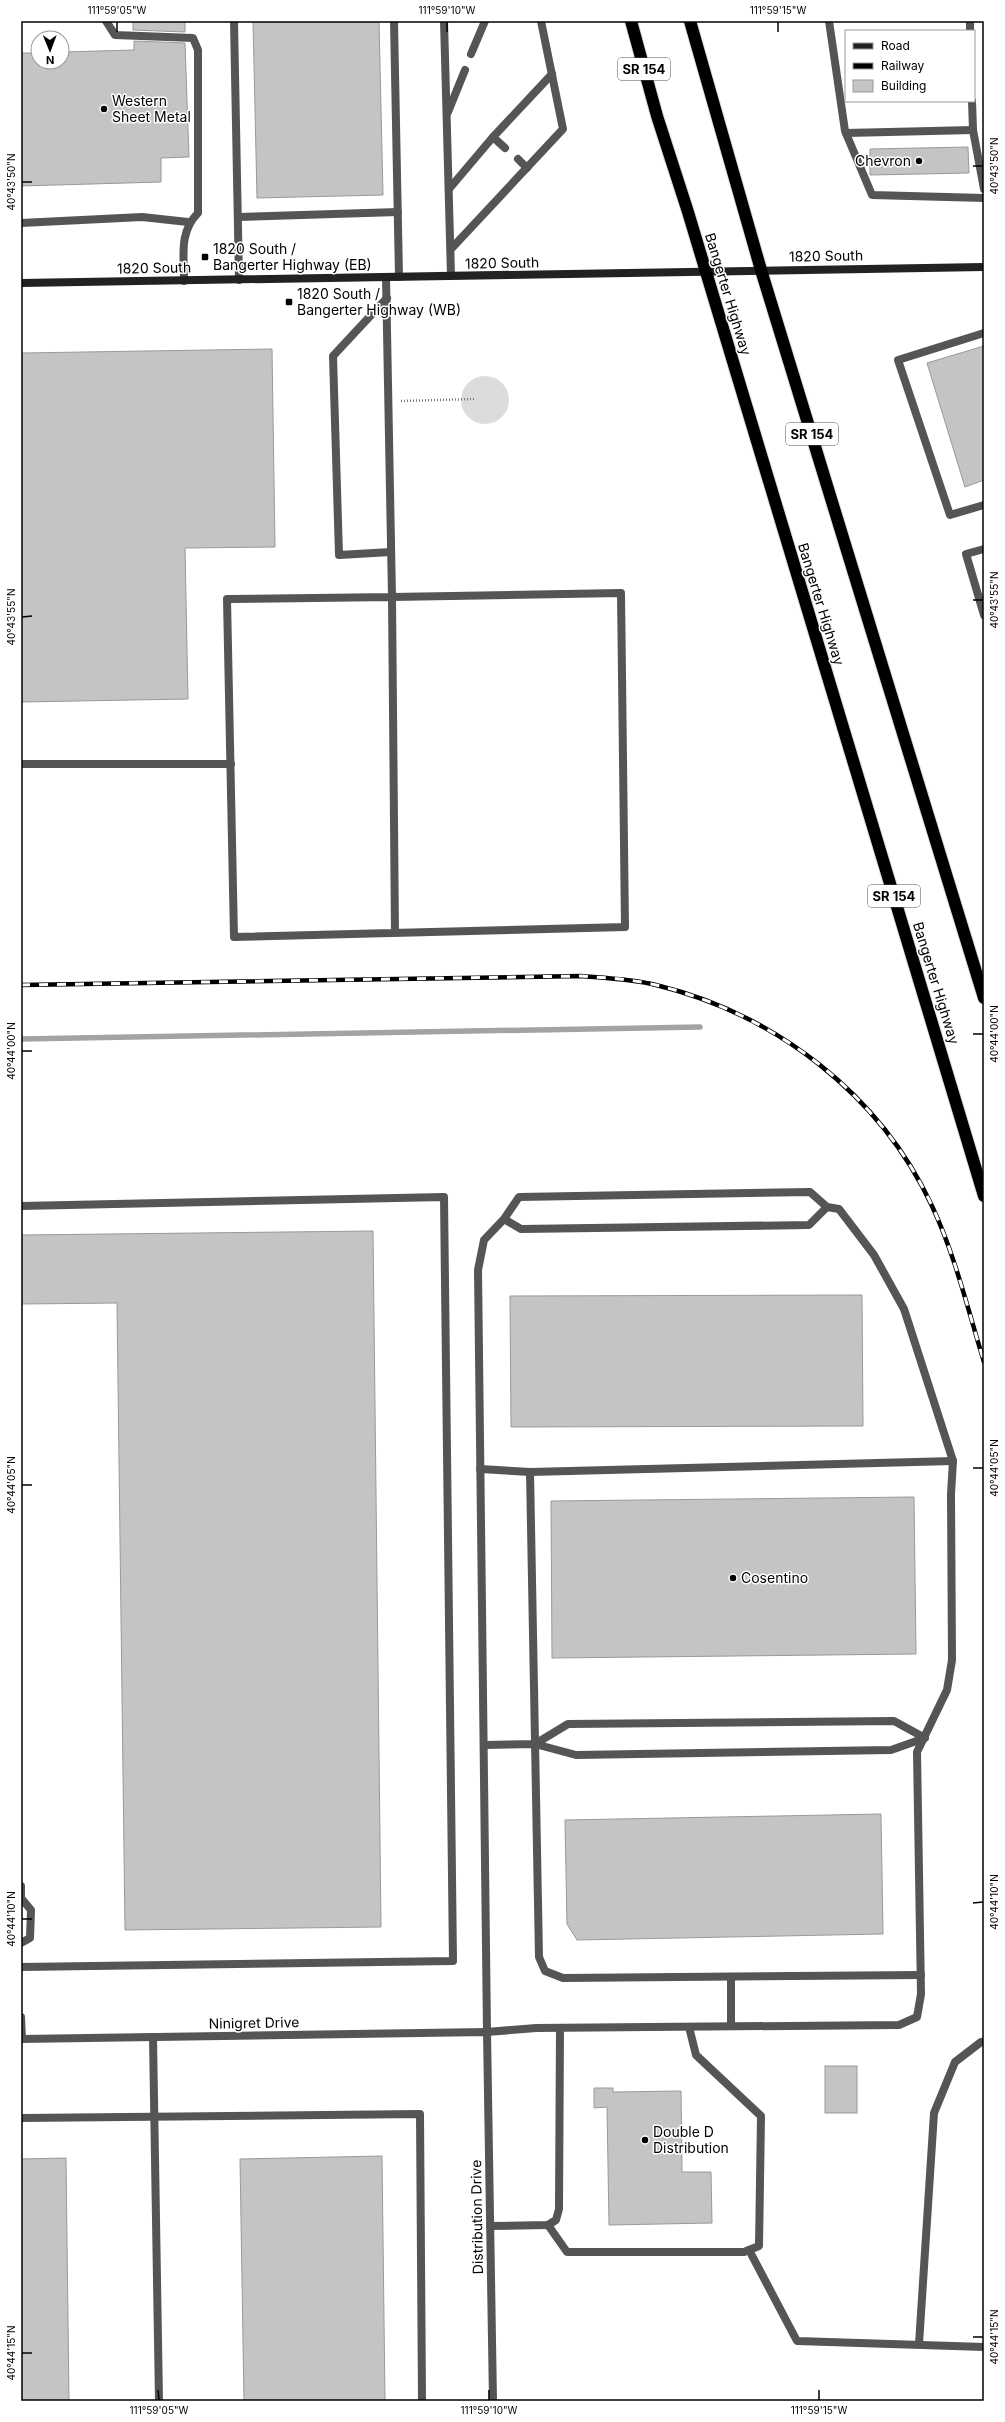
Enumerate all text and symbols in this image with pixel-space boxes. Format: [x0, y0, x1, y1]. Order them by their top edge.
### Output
text: 111°59'05"W [88, 4, 147, 16]
text: 111°59'10"W [419, 4, 476, 16]
text: 111°59'15"W [750, 4, 806, 16]
north arrow [30, 30, 70, 70]
legend [845, 30, 975, 102]
text: Road [881, 38, 910, 53]
text: N [46, 53, 54, 67]
road number: SR 154 [618, 58, 670, 80]
text: Railway [881, 58, 925, 73]
text: Building [881, 78, 926, 93]
place label: Western Sheet Metal [112, 92, 191, 125]
marker: Western Sheet Metal [99, 104, 109, 114]
text: 40°43'50"N [988, 137, 1000, 195]
place label: Chevron [855, 152, 911, 169]
text: 40°43'50"N [5, 153, 17, 211]
marker: Chevron [914, 156, 924, 166]
street label: Bangerter Highway [702, 231, 755, 357]
place label: 1820 South / Bangerter Highway (EB) [213, 240, 372, 273]
street label: 1820 South [789, 246, 863, 265]
marker: 1820 South / Bangerter Highway (EB) [200, 252, 210, 262]
street label: 1820 South [465, 253, 539, 272]
street label: 1820 South [117, 258, 191, 277]
place label: 1820 South / Bangerter Highway (WB) [297, 285, 461, 318]
marker: 1820 South / Bangerter Highway (WB) [284, 297, 294, 307]
road number: SR 154 [786, 423, 838, 445]
street label: Bangerter Highway [795, 541, 848, 667]
text: 40°43'55"N [988, 572, 1000, 628]
text: 40°43'55"N [5, 589, 17, 645]
road number: SR 154 [868, 885, 920, 907]
street label: Bangerter Highway [910, 920, 963, 1046]
text: 40°44'00"N [988, 1005, 1000, 1063]
text: 40°44'00"N [5, 1022, 17, 1080]
text: 40°44'05"N [988, 1439, 1000, 1497]
text: 40°44'05"N [5, 1456, 17, 1514]
place label: Cosentino [741, 1569, 808, 1586]
marker: Cosentino [728, 1573, 738, 1583]
text: 40°44'10"N [988, 1874, 1000, 1930]
text: 40°44'10"N [5, 1891, 17, 1947]
street label: Ninigret Drive [209, 2013, 299, 2032]
place label: Double D Distribution [653, 2123, 729, 2156]
marker: Double D Distribution [640, 2135, 650, 2145]
street label: Distribution Drive [467, 2160, 486, 2274]
text: 40°44'15"N [988, 2309, 1000, 2365]
text: 40°44'15"N [5, 2325, 17, 2381]
text: 111°59'05"W [130, 2404, 189, 2416]
text: 111°59'10"W [461, 2404, 518, 2416]
text: 111°59'15"W [791, 2404, 847, 2416]

